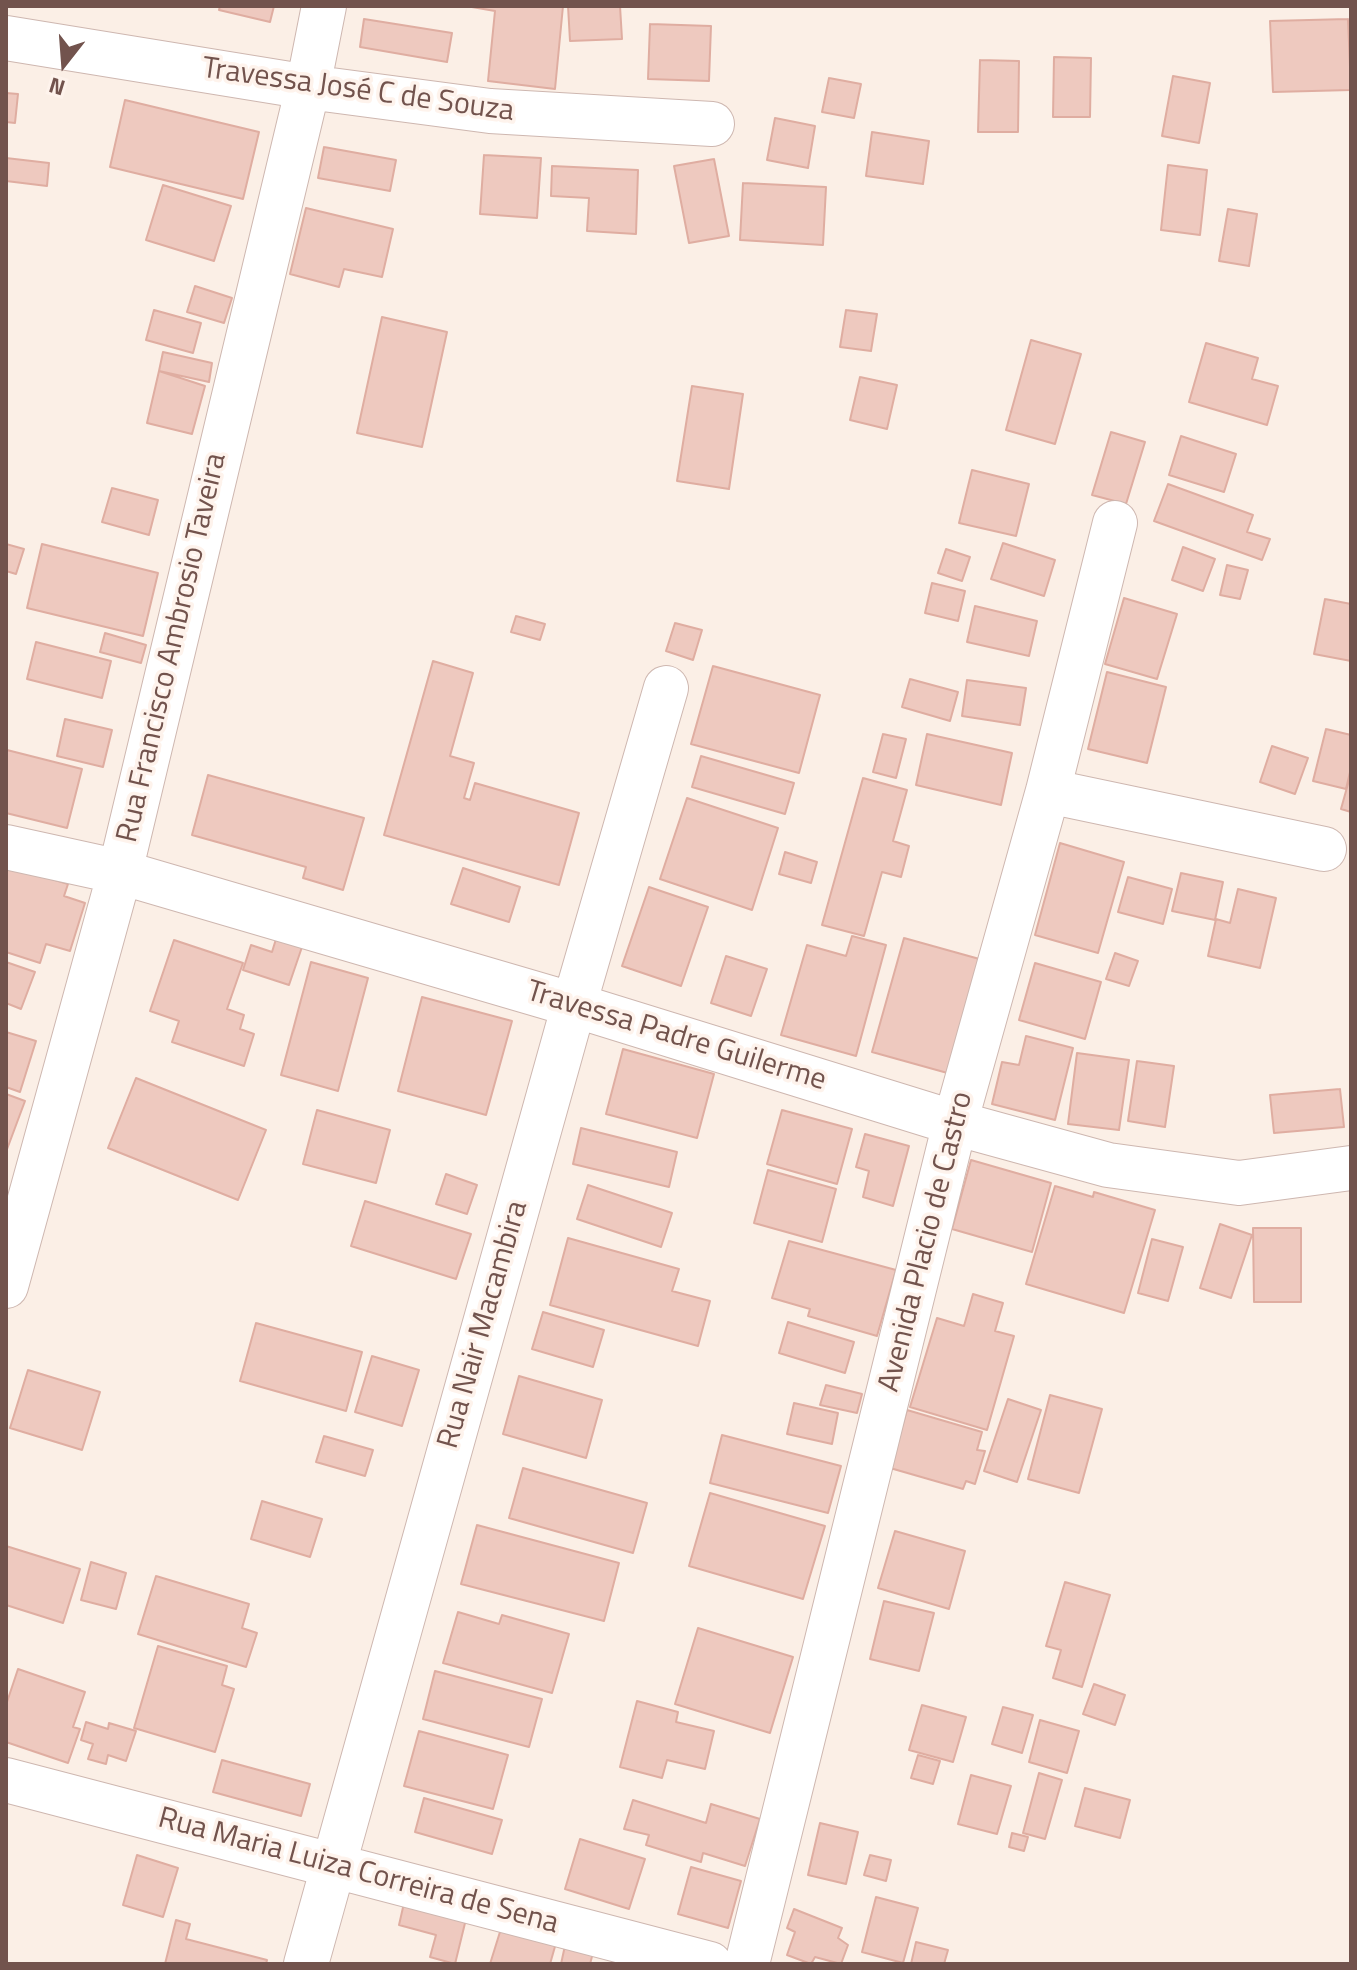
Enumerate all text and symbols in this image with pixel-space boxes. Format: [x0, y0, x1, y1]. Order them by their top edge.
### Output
north arrow [24, 24, 104, 104]
street label: Travessa José C de Souza [200, 51, 516, 131]
text: N [45, 68, 69, 105]
street label: Rua Francisco Ambrosio Taveira [111, 450, 235, 846]
street label: Travessa Padre Guilerme [522, 974, 830, 1100]
street label: Avenida Placio de Castro [872, 1088, 982, 1396]
street label: Rua Nair Macambira [431, 1197, 537, 1453]
street label: Rua Maria Luiza Correira de Sena [154, 1801, 562, 1943]

